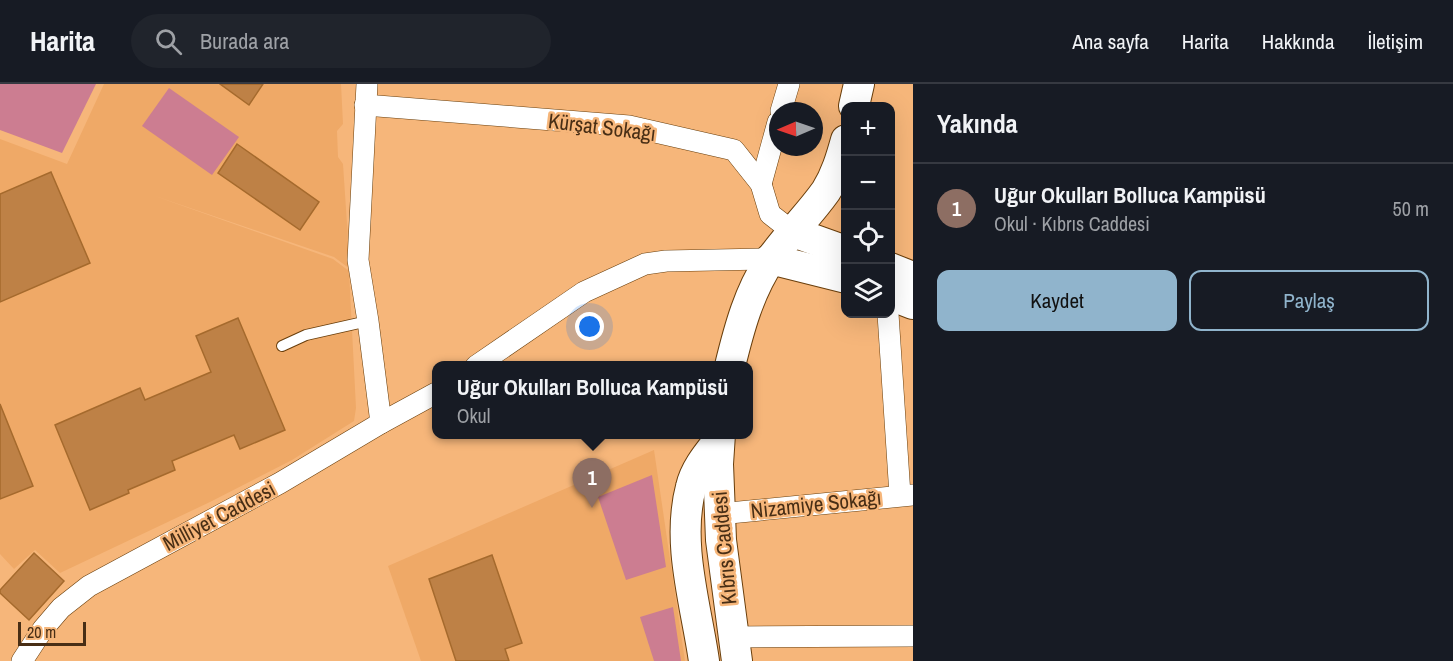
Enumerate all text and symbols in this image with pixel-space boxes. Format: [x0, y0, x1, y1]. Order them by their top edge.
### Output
search box [131, 14, 551, 68]
text: Harita [30, 22, 95, 60]
icon: search [152, 25, 185, 58]
text: Burada ara [200, 26, 289, 56]
text: Ana sayfa [1072, 27, 1149, 56]
text: Harita [1182, 27, 1229, 56]
text: Hakkında [1262, 27, 1334, 56]
text: İletişim [1367, 27, 1423, 56]
north arrow [769, 102, 823, 156]
map controls [841, 102, 895, 318]
button: + [841, 102, 895, 156]
street label: Kürşat Sokağı [547, 106, 657, 148]
text: Yakında [937, 106, 1018, 141]
button: − [841, 156, 895, 210]
text: Uğur Okulları Bolluca Kampüsü [994, 180, 1266, 210]
text: 1 [952, 195, 961, 222]
text: 50 m [1393, 195, 1429, 222]
button: locate [841, 210, 895, 264]
text: Okul · Kıbrıs Caddesi [994, 210, 1150, 237]
button: layers [841, 264, 895, 318]
button: Kaydet [937, 270, 1177, 331]
button: Paylaş [1189, 270, 1429, 331]
your location [575, 312, 604, 341]
popup [432, 361, 753, 439]
text: Uğur Okulları Bolluca Kampüsü [457, 372, 728, 402]
text: Okul [457, 402, 490, 429]
pin: 1 [572, 458, 612, 508]
street label: Milliyet Caddesi [158, 474, 280, 558]
street label: Nizamiye Sokağı [749, 483, 883, 525]
street label: Kıbrıs Caddesi [705, 490, 743, 606]
scale bar [18, 619, 86, 646]
text: 20 m [27, 621, 56, 643]

